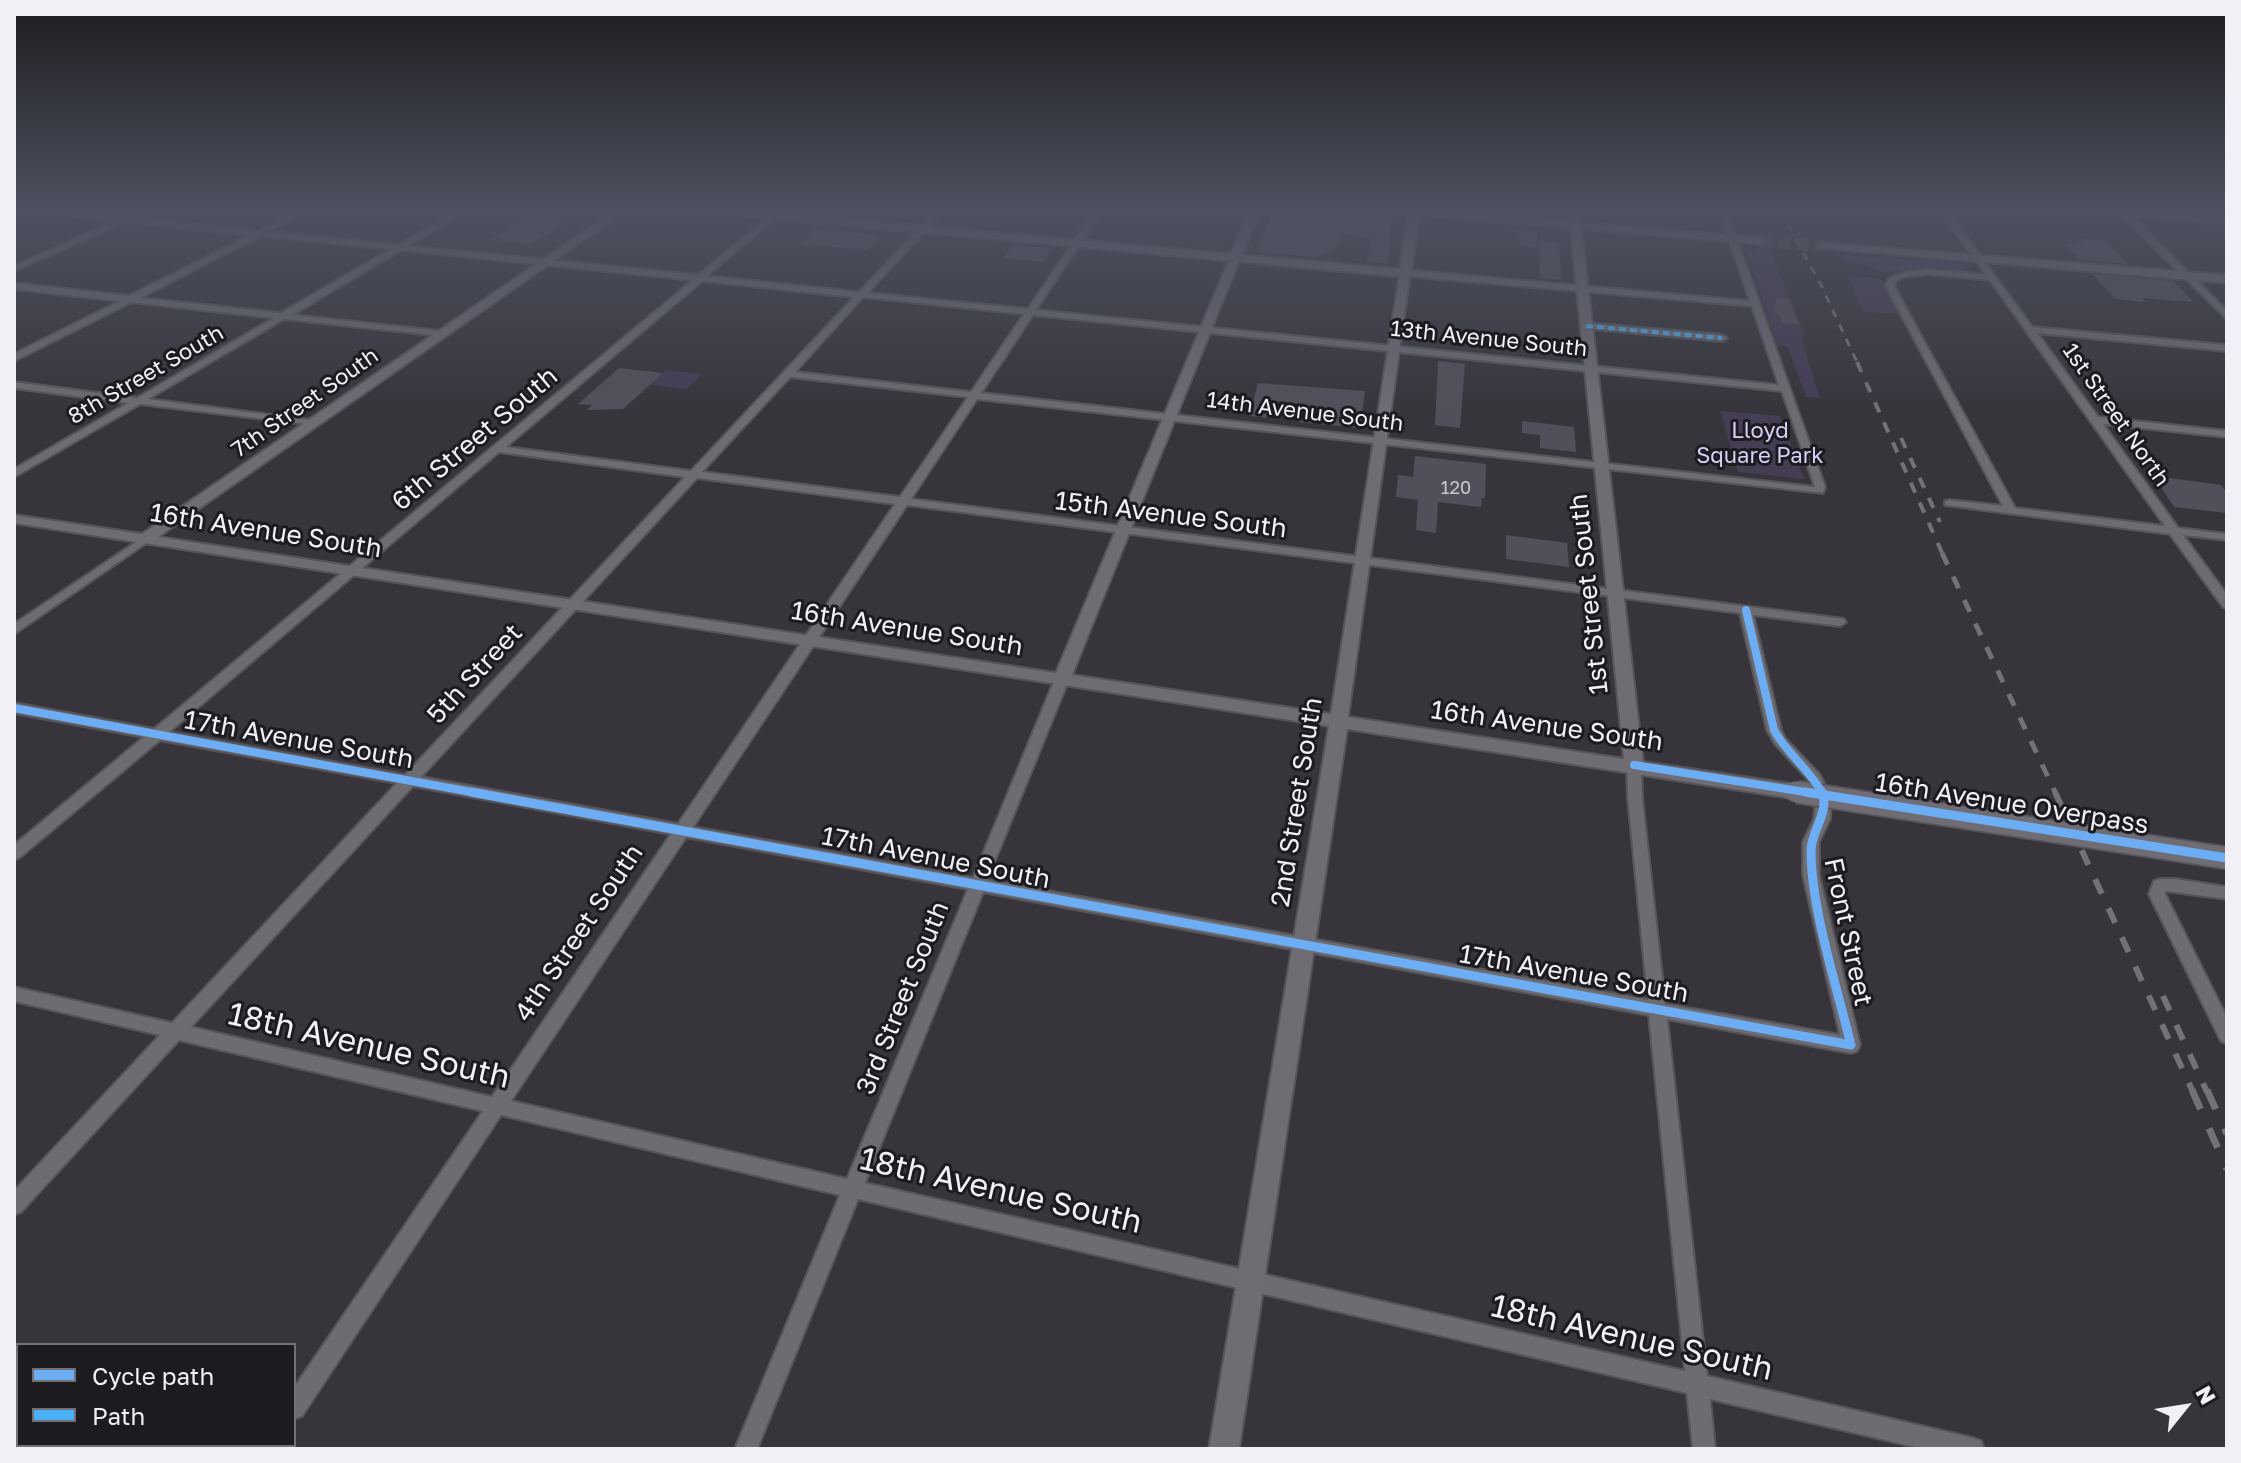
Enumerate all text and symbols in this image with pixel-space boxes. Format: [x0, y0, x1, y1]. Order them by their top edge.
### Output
street label: 13th Avenue South [1389, 316, 1589, 362]
street label: 8th Street South [64, 320, 228, 430]
street label: 1st Street North [2057, 338, 2175, 492]
street label: 7th Street South [227, 343, 383, 463]
street label: 6th Street South [386, 361, 564, 517]
street label: 14th Avenue South [1205, 387, 1405, 437]
park label: Lloyd Square Park [1696, 418, 1824, 470]
house number: 120 [1441, 477, 1471, 499]
street label: 15th Avenue South [1053, 485, 1289, 545]
street label: 1st Street South [1563, 492, 1615, 696]
street label: 16th Avenue South [148, 497, 384, 565]
street label: 16th Avenue South [789, 595, 1025, 663]
street label: 5th Street [421, 618, 529, 730]
street label: 16th Avenue South [1429, 694, 1665, 758]
street label: 2nd Street South [1265, 695, 1329, 909]
street label: 17th Avenue South [182, 705, 416, 775]
street label: 16th Avenue Overpass [1873, 767, 2151, 841]
street label: 17th Avenue South [819, 821, 1053, 895]
street label: 4th Street South [508, 839, 650, 1027]
street label: Front Street [1817, 855, 1879, 1009]
street label: 3rd Street South [850, 897, 956, 1099]
street label: 17th Avenue South [1457, 939, 1691, 1009]
street label: 18th Avenue South [224, 995, 514, 1097]
street label: 18th Avenue South [856, 1140, 1146, 1242]
street label: 18th Avenue South [1487, 1287, 1777, 1389]
legend [16, 1343, 296, 1447]
text: Cycle path [92, 1361, 214, 1390]
north arrow [2145, 1367, 2225, 1447]
text: N [2190, 1381, 2222, 1409]
text: Path [92, 1401, 145, 1430]

